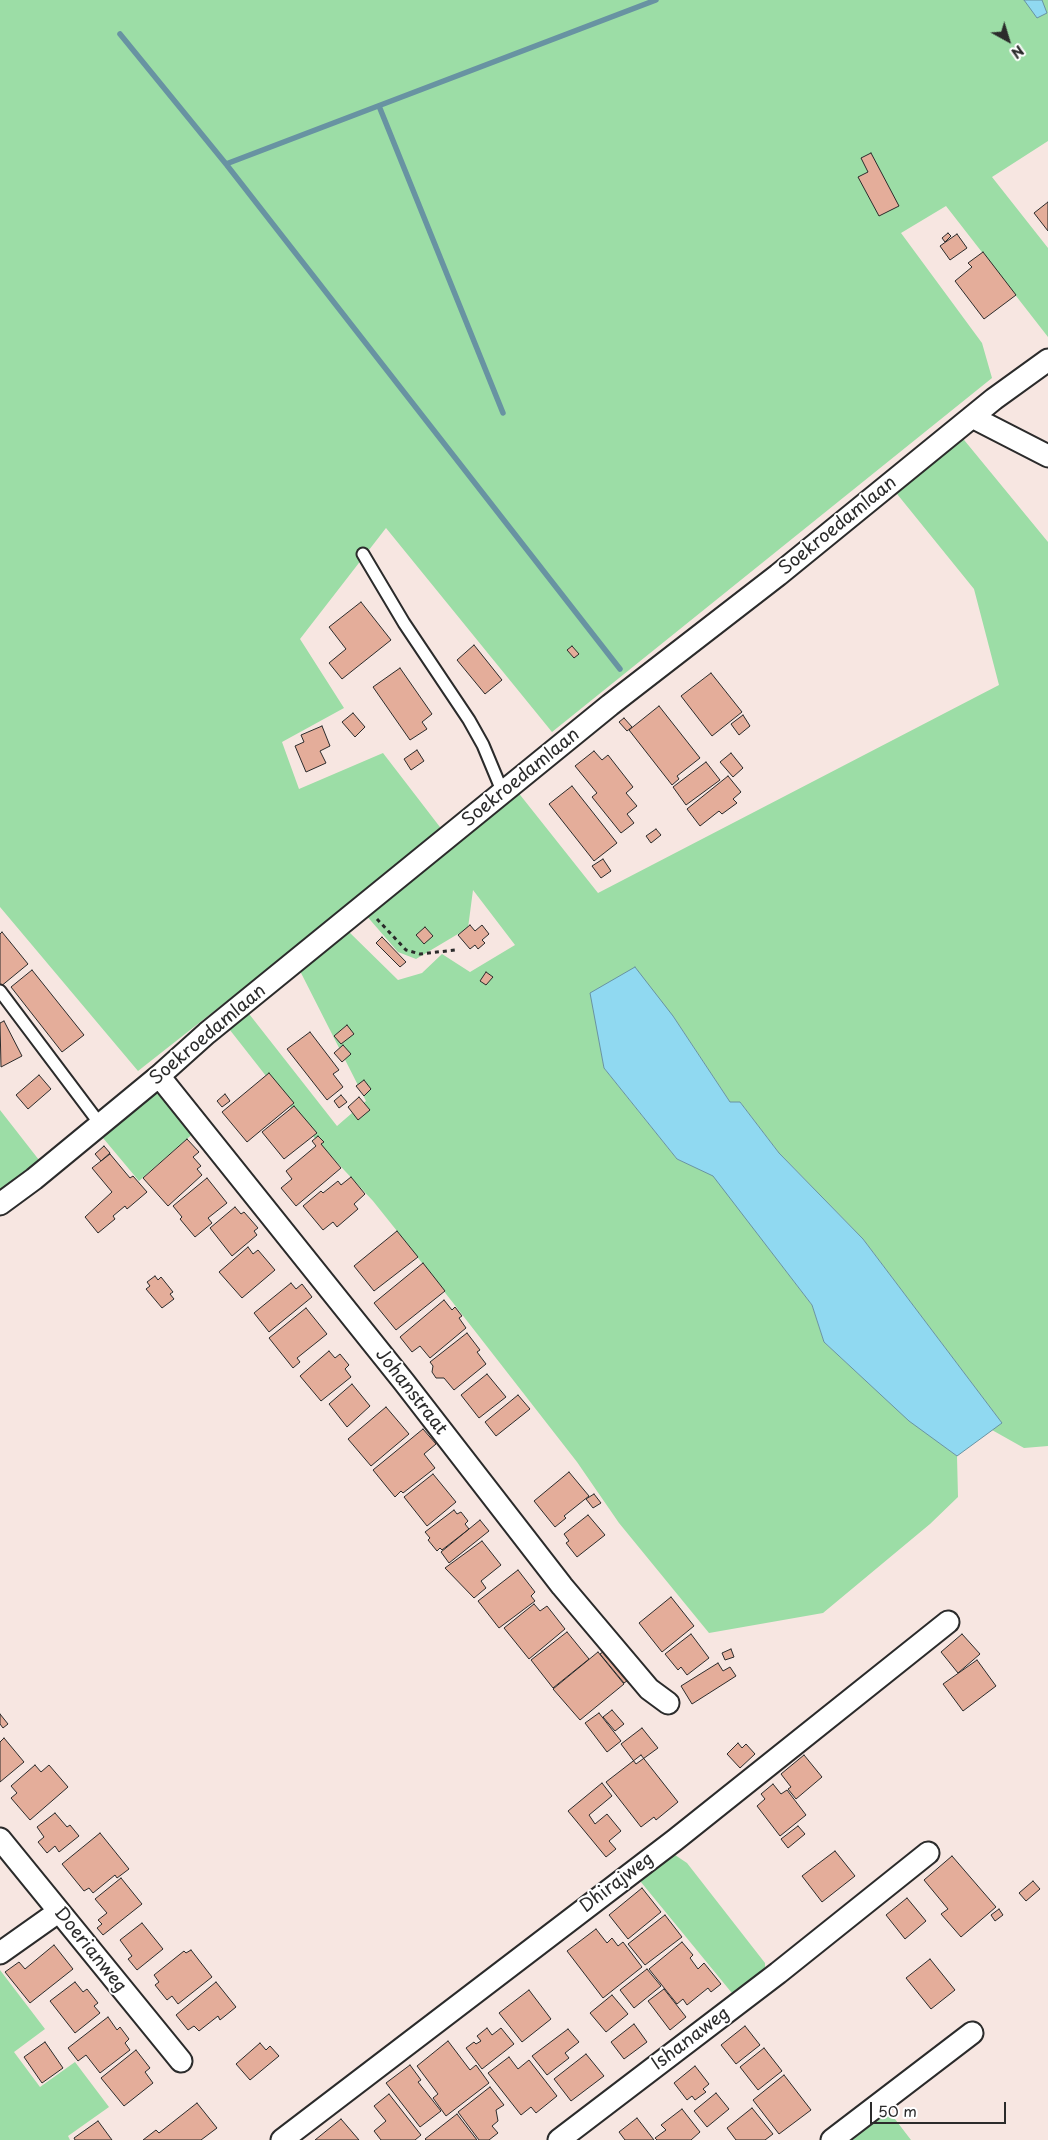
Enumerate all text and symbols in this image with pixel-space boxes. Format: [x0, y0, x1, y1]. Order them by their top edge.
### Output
north arrow [983, 15, 1033, 65]
text: N [1007, 40, 1029, 64]
street label: Soekroedamlaan [775, 472, 901, 580]
street label: Soekroedamlaan [458, 724, 584, 832]
street label: Soekroedamlaan [146, 980, 270, 1090]
street label: Johanstraat [370, 1344, 452, 1440]
street label: Dhirajweg [576, 1848, 658, 1918]
street label: Doerianweg [49, 1903, 131, 1997]
street label: Ishanaweg [648, 2003, 734, 2075]
scale bar [873, 2092, 1009, 2124]
text: 50 m [878, 2099, 917, 2122]

